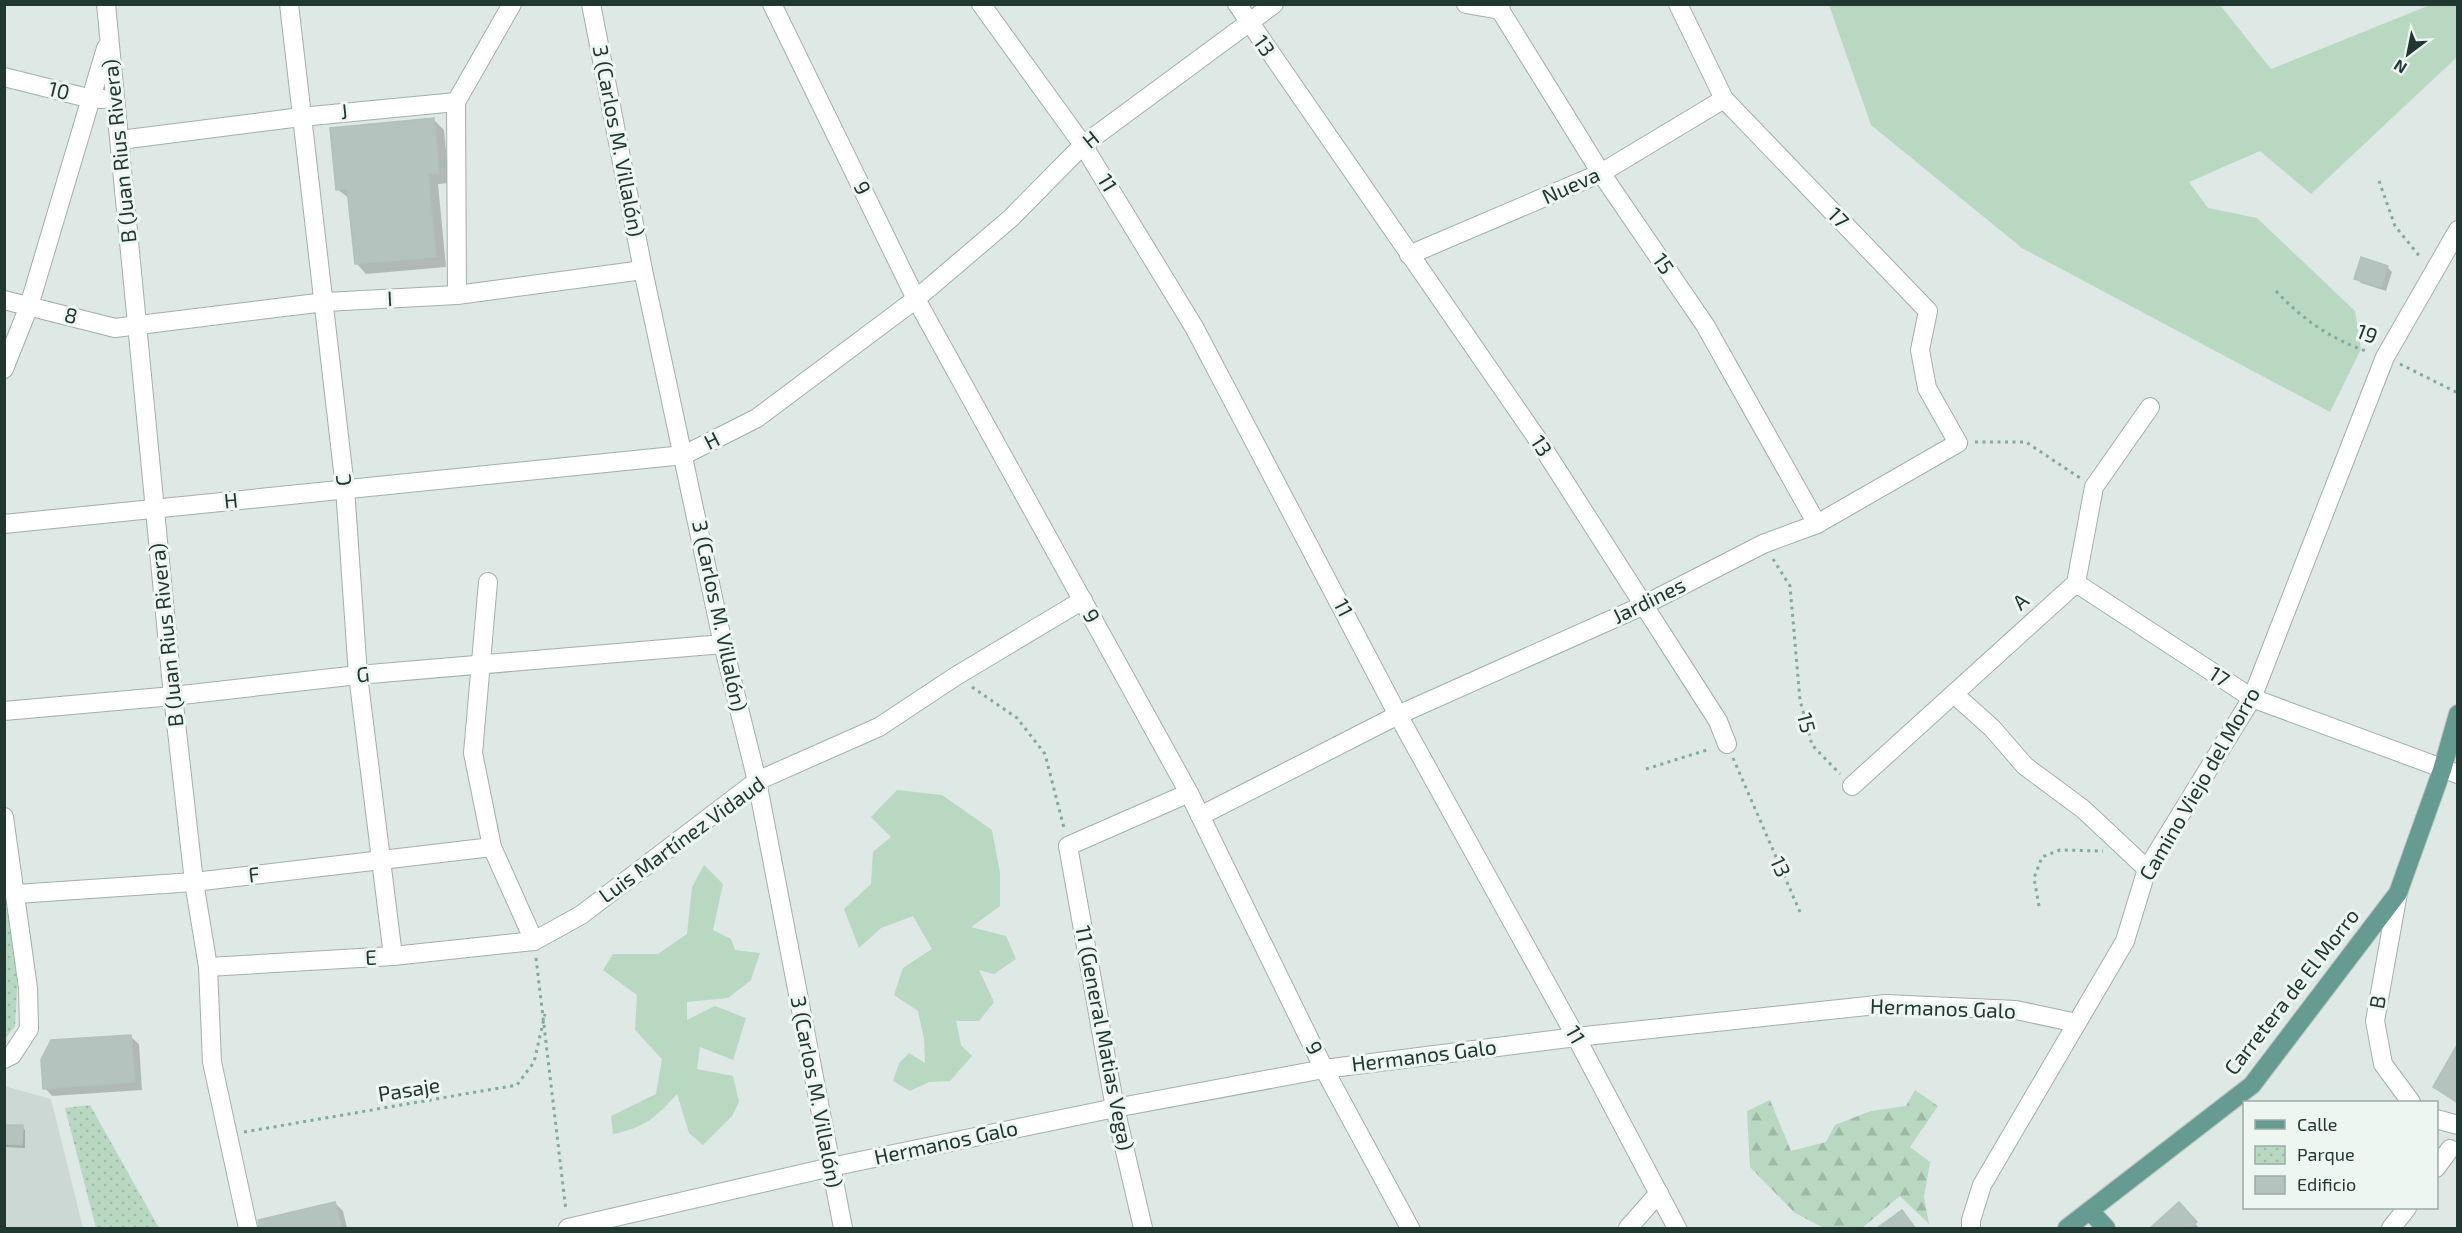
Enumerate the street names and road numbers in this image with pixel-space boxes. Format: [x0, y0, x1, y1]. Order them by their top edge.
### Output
street label: 13 [1249, 30, 1281, 61]
street label: 3 (Carlos M. Villalón) [589, 43, 650, 239]
street label: B (Juan Rius Rivera) [96, 58, 141, 244]
street label: 10 [46, 75, 73, 104]
street label: J [339, 98, 349, 123]
street label: H [1077, 125, 1103, 153]
street label: Nueva [1538, 161, 1603, 208]
street label: 11 [1093, 169, 1123, 196]
street label: 9 [849, 176, 877, 198]
street label: 17 [1823, 201, 1855, 233]
street label: 15 [1648, 248, 1680, 278]
street label: I [387, 285, 393, 310]
street label: 8 [62, 301, 81, 328]
street label: 19 [2354, 317, 2382, 348]
street label: H [699, 425, 723, 454]
street label: 13 [1526, 430, 1558, 460]
street label: C [329, 473, 356, 487]
street label: H [223, 486, 239, 513]
street label: 3 (Carlos M. Villalón) [688, 518, 753, 713]
street label: B (Juan Rius Rivera) [143, 542, 188, 728]
street label: Jardines [1608, 571, 1689, 628]
street label: A [2007, 587, 2033, 615]
street label: 11 [1329, 594, 1359, 620]
street label: 9 [1078, 604, 1106, 627]
street label: G [355, 660, 371, 687]
street label: 17 [2205, 660, 2235, 692]
street label: Camino Viejo del Morro [2133, 682, 2265, 885]
street label: 15 [1793, 710, 1822, 735]
street label: Luis Martínez Vidaud [593, 770, 769, 907]
street label: 13 [1766, 852, 1797, 881]
street label: F [247, 860, 261, 887]
street label: Carretera de El Morro [2218, 903, 2364, 1079]
street label: 11 (General Matias Vega) [1071, 923, 1140, 1152]
street label: E [364, 944, 377, 969]
street label: Hermanos Galo [1870, 992, 2016, 1023]
street label: B [2363, 993, 2390, 1010]
street label: 3 (Carlos M. Villalón) [787, 994, 848, 1190]
street label: 11 [1561, 1021, 1591, 1048]
street label: Hermanos Galo [1350, 1033, 1498, 1076]
street label: 9 [1301, 1036, 1329, 1058]
street label: Pasaje [376, 1071, 442, 1107]
street label: Hermanos Galo [872, 1114, 1020, 1169]

